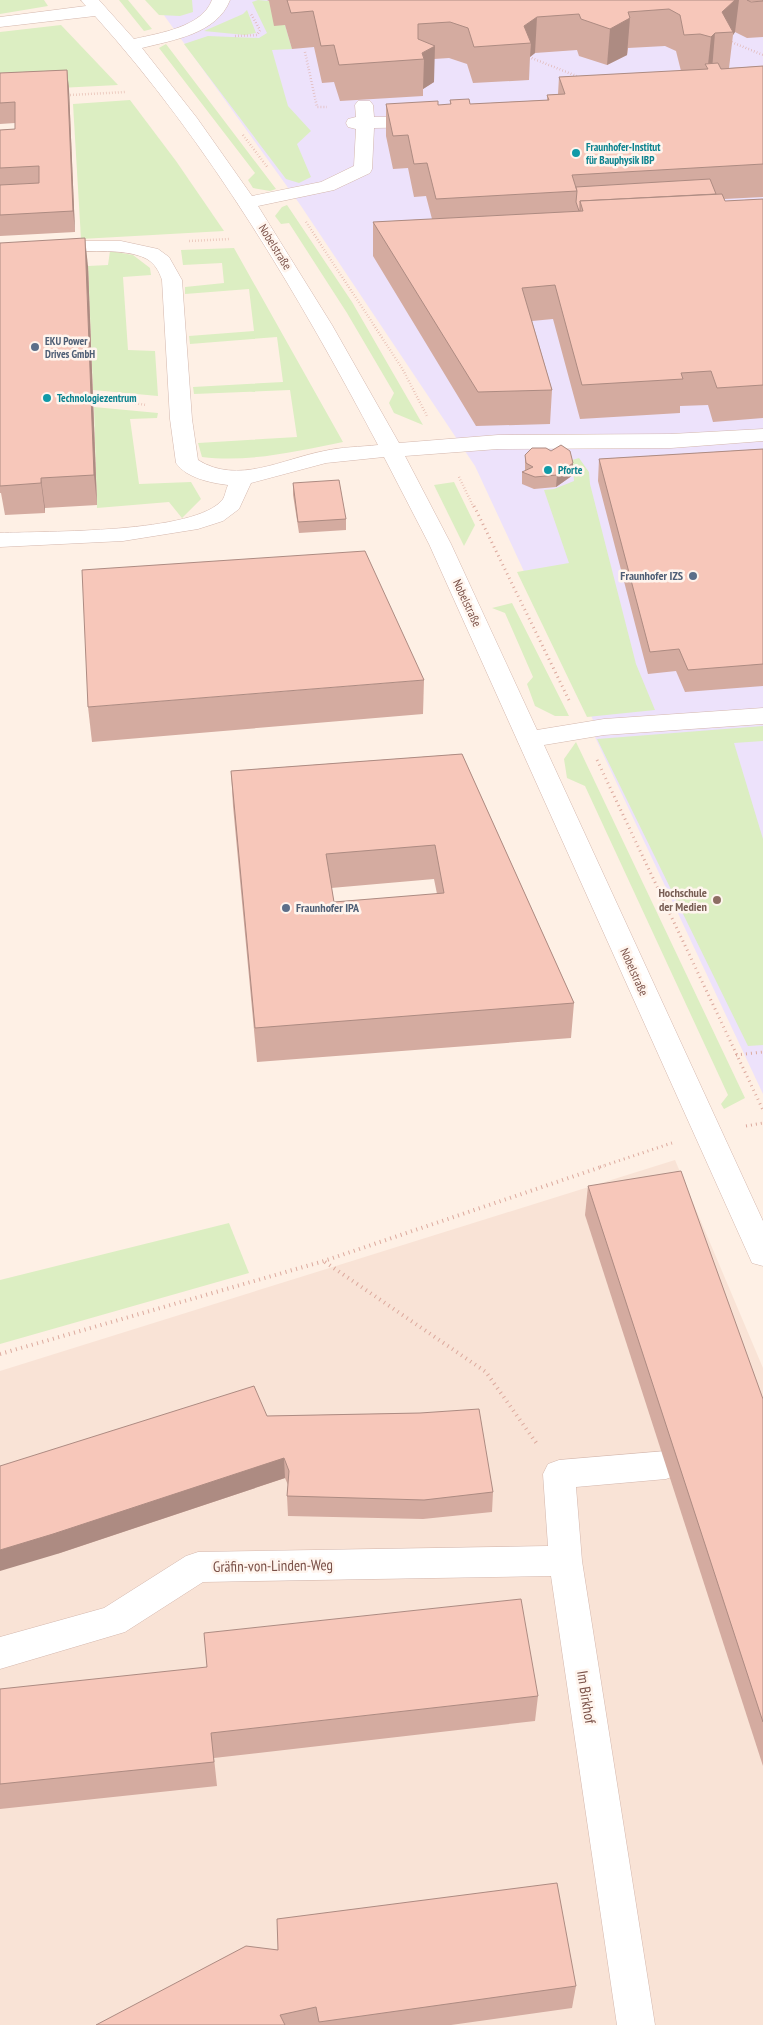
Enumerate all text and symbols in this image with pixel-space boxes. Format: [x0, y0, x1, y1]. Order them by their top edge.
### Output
place label: Fraunhofer-Institut für Bauphysik IBP [586, 140, 661, 167]
marker: Fraunhofer-Institut für Bauphysik IBP [570, 147, 582, 159]
street label: Nobelstraße [256, 221, 295, 272]
place label: EKU Power Drives GmbH [45, 334, 95, 361]
marker: EKU Power Drives GmbH [29, 341, 41, 353]
place label: Technologiezentrum [57, 391, 136, 405]
marker: Technologiezentrum [41, 392, 53, 404]
place label: Pforte [558, 463, 583, 477]
marker: Pforte [542, 464, 554, 476]
place label: Fraunhofer IZS [620, 568, 683, 583]
marker: Fraunhofer IZS [687, 570, 699, 582]
street label: Nobelstraße [450, 577, 485, 629]
place label: Hochschule der Medien [658, 885, 707, 914]
marker: Hochschule der Medien [711, 894, 723, 906]
place label: Fraunhofer IPA [296, 900, 360, 915]
marker: Fraunhofer IPA [280, 902, 292, 914]
street label: Nobelstraße [617, 946, 652, 998]
street label: Gräfin-von-Linden-Weg [213, 1555, 333, 1576]
street label: Im Birkhof [573, 1669, 600, 1726]

